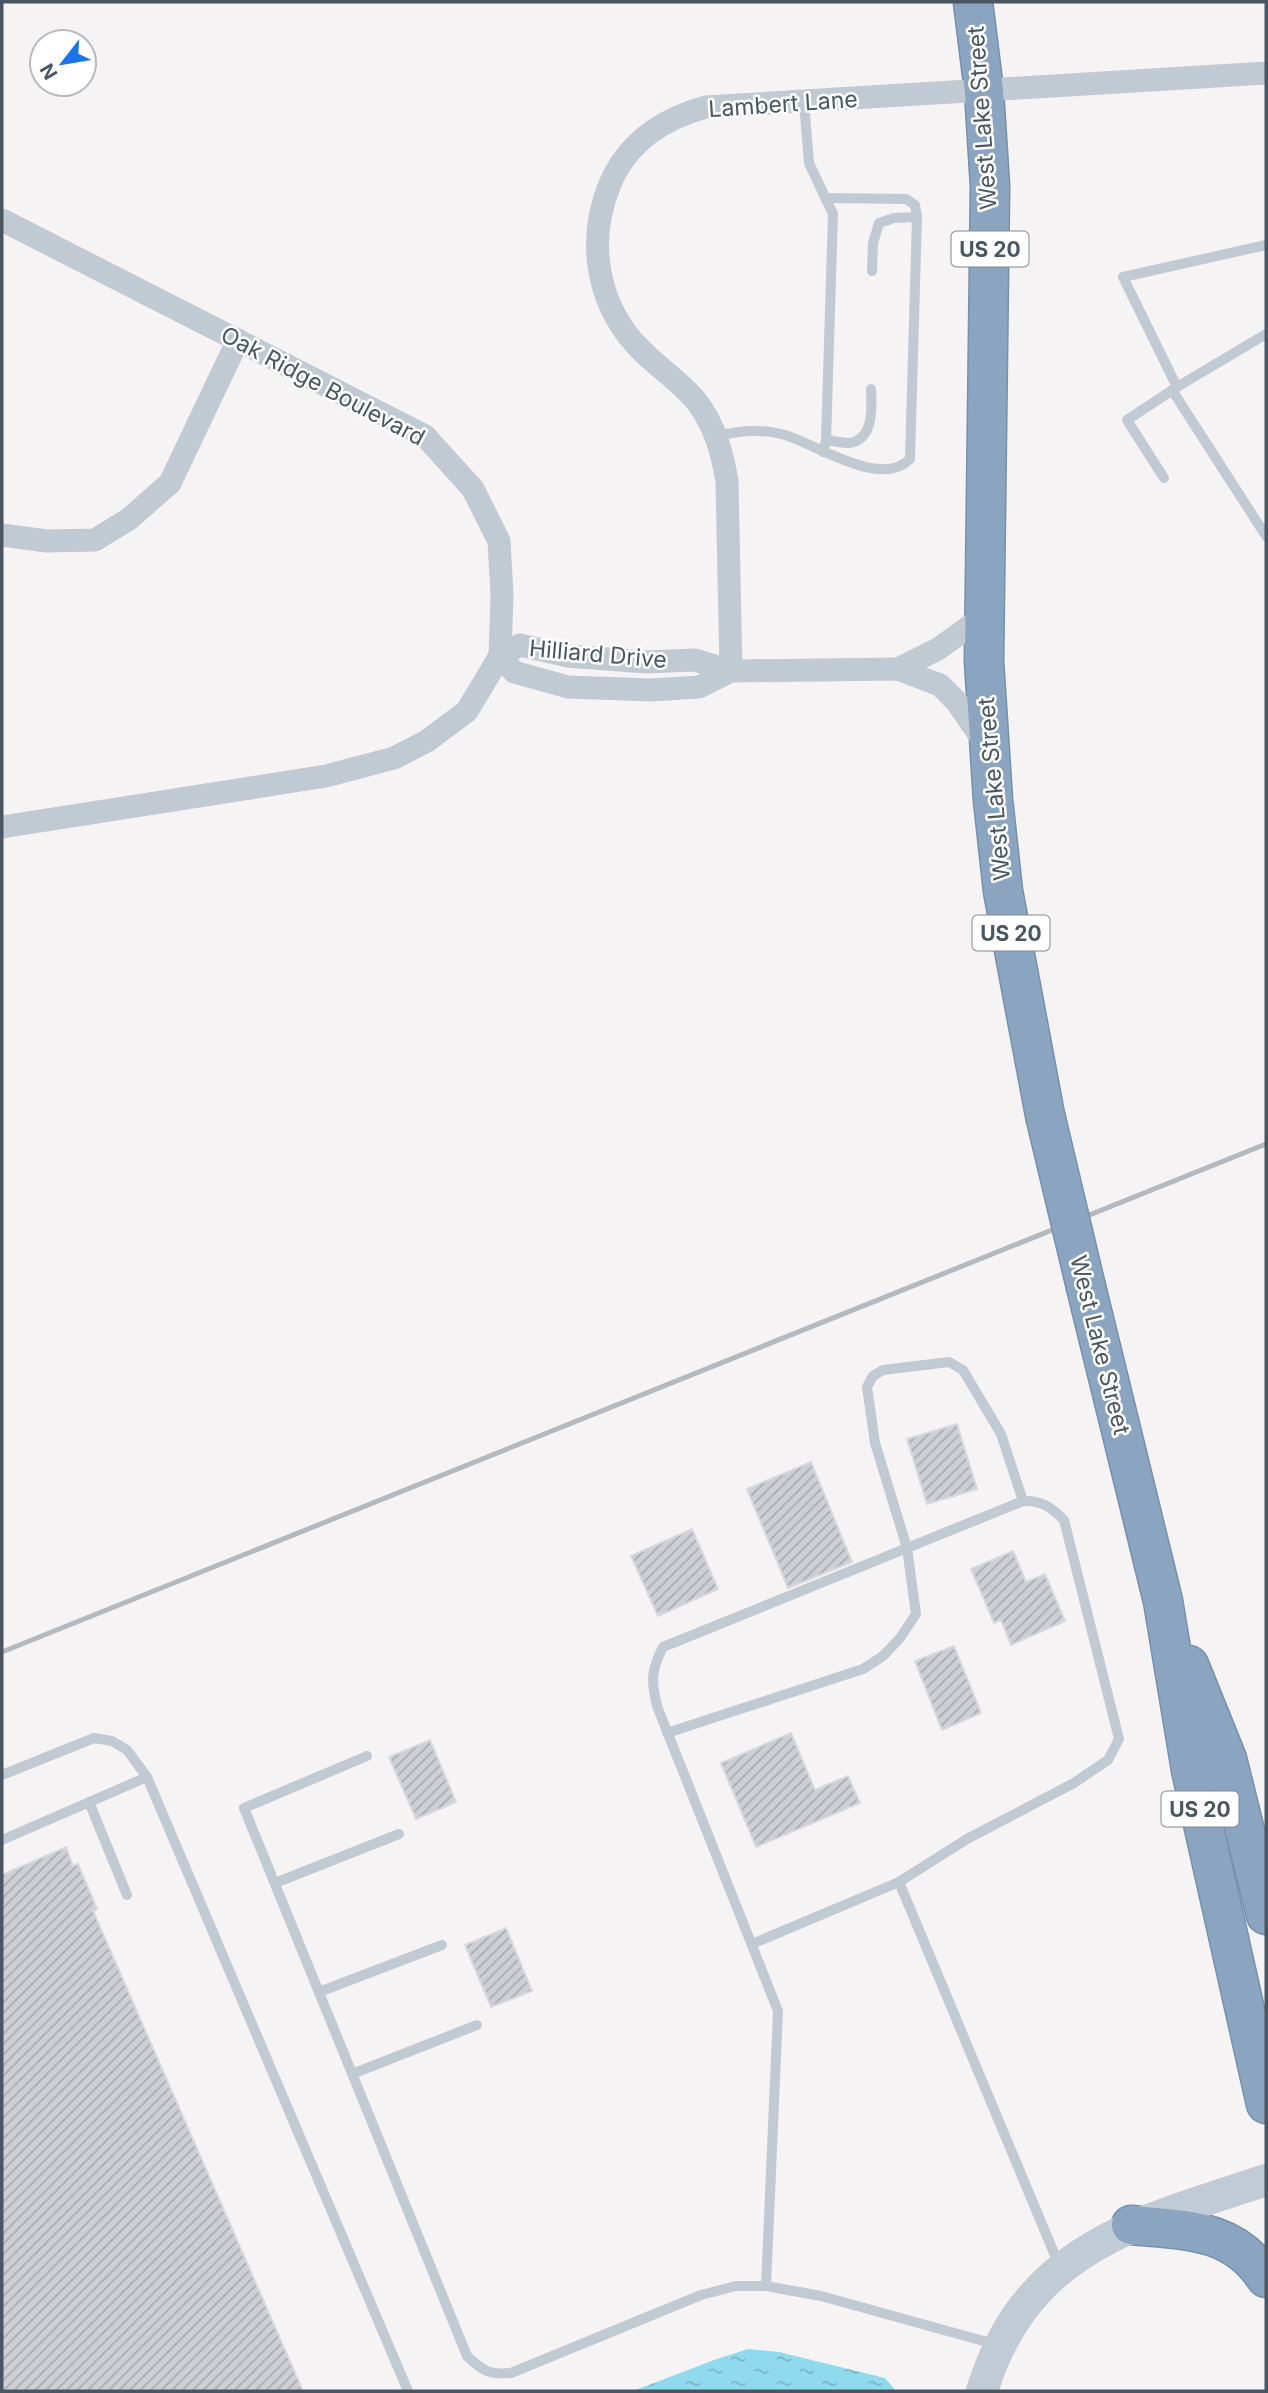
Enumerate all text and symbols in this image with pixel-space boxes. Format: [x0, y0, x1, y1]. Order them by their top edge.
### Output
street label: West Lake Street [962, 25, 1002, 211]
north arrow [28, 28, 98, 98]
text: N [35, 59, 62, 84]
street label: Lambert Lane [707, 85, 859, 123]
road number: US 20 [951, 232, 1028, 266]
street label: Oak Ridge Boulevard [216, 320, 430, 452]
street label: Hilliard Drive [528, 634, 668, 674]
street label: West Lake Street [972, 696, 1016, 882]
road number: US 20 [972, 916, 1050, 950]
street label: West Lake Street [1064, 1252, 1136, 1438]
road number: US 20 [1162, 1792, 1238, 1826]

